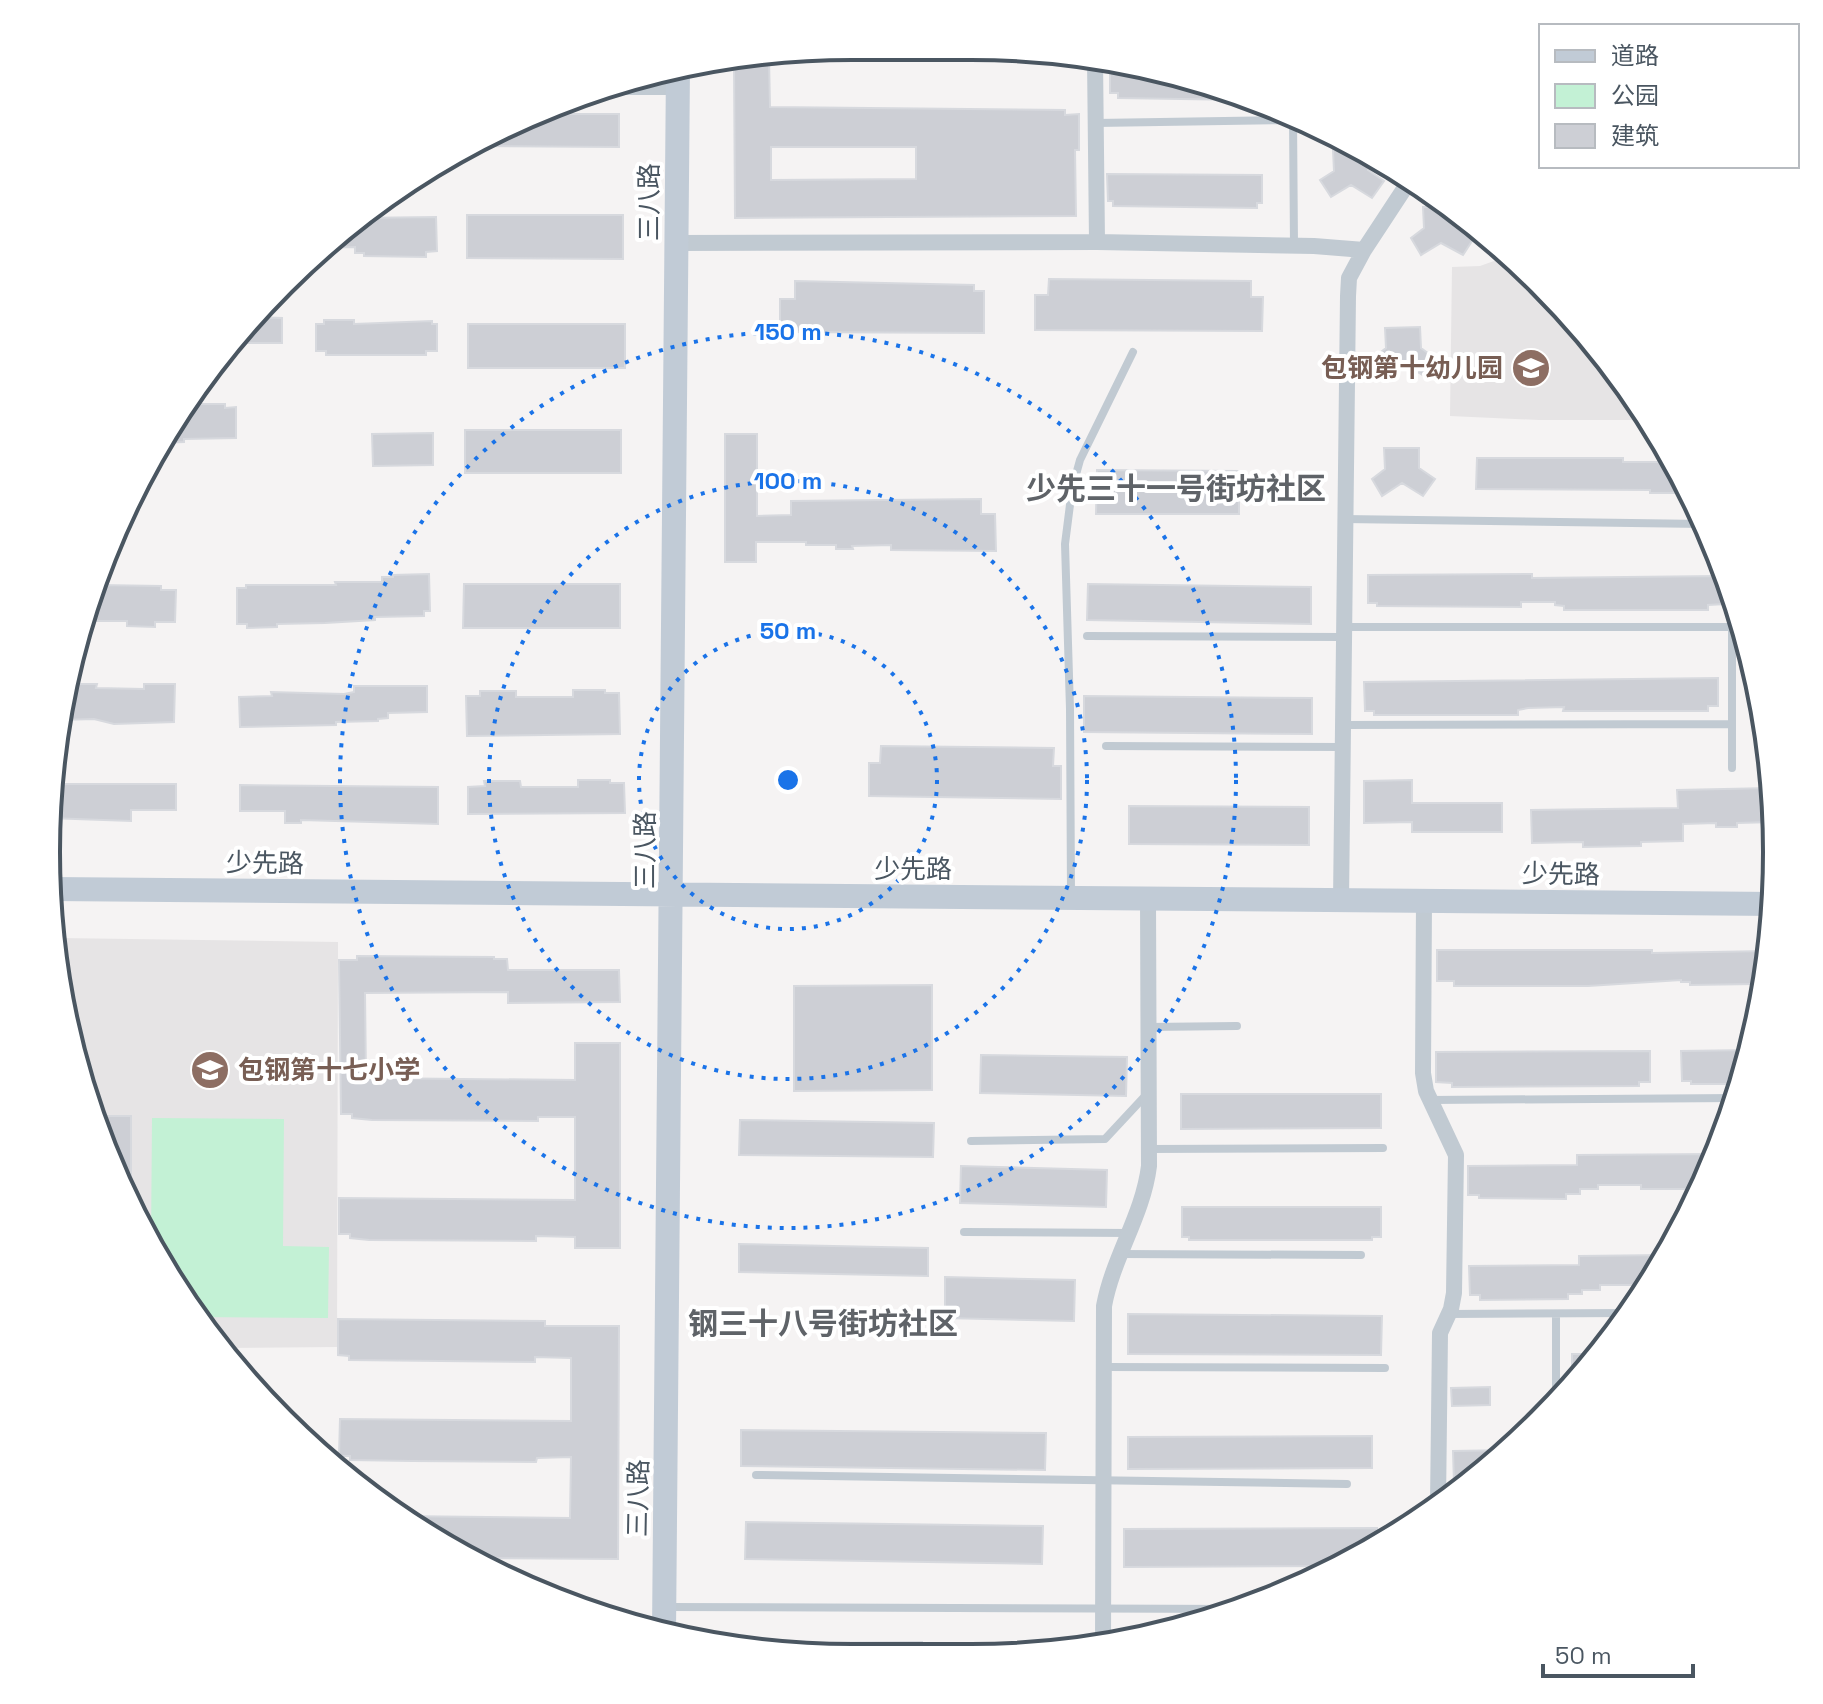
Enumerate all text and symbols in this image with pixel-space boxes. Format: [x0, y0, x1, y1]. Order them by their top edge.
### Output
legend [1539, 24, 1799, 168]
text: 道路 [1611, 40, 1659, 71]
text: 公园 [1611, 80, 1659, 111]
text: 建筑 [1611, 120, 1659, 151]
street label: 三八路 [632, 163, 666, 241]
text: 150 m [754, 316, 822, 347]
school or university icon: 包钢第十幼儿园 [1510, 347, 1552, 389]
place label: 包钢第十幼儿园 [1321, 351, 1503, 385]
text: 100 m [754, 465, 822, 496]
district label: 少先三十一号街坊社区 [1026, 469, 1326, 508]
text: 50 m [760, 615, 816, 646]
centre of rings [774, 766, 802, 794]
street label: 三八路 [628, 811, 662, 889]
street label: 少先路 [226, 845, 304, 881]
street label: 少先路 [874, 852, 952, 886]
street label: 少先路 [1522, 856, 1600, 892]
school or university icon: 包钢第十七小学 [189, 1049, 231, 1091]
place label: 包钢第十七小学 [238, 1053, 420, 1087]
district label: 钢三十八号街坊社区 [688, 1304, 958, 1343]
street label: 三八路 [620, 1459, 656, 1537]
scale bar [1543, 1628, 1693, 1678]
text: 50 m [1555, 1640, 1612, 1671]

